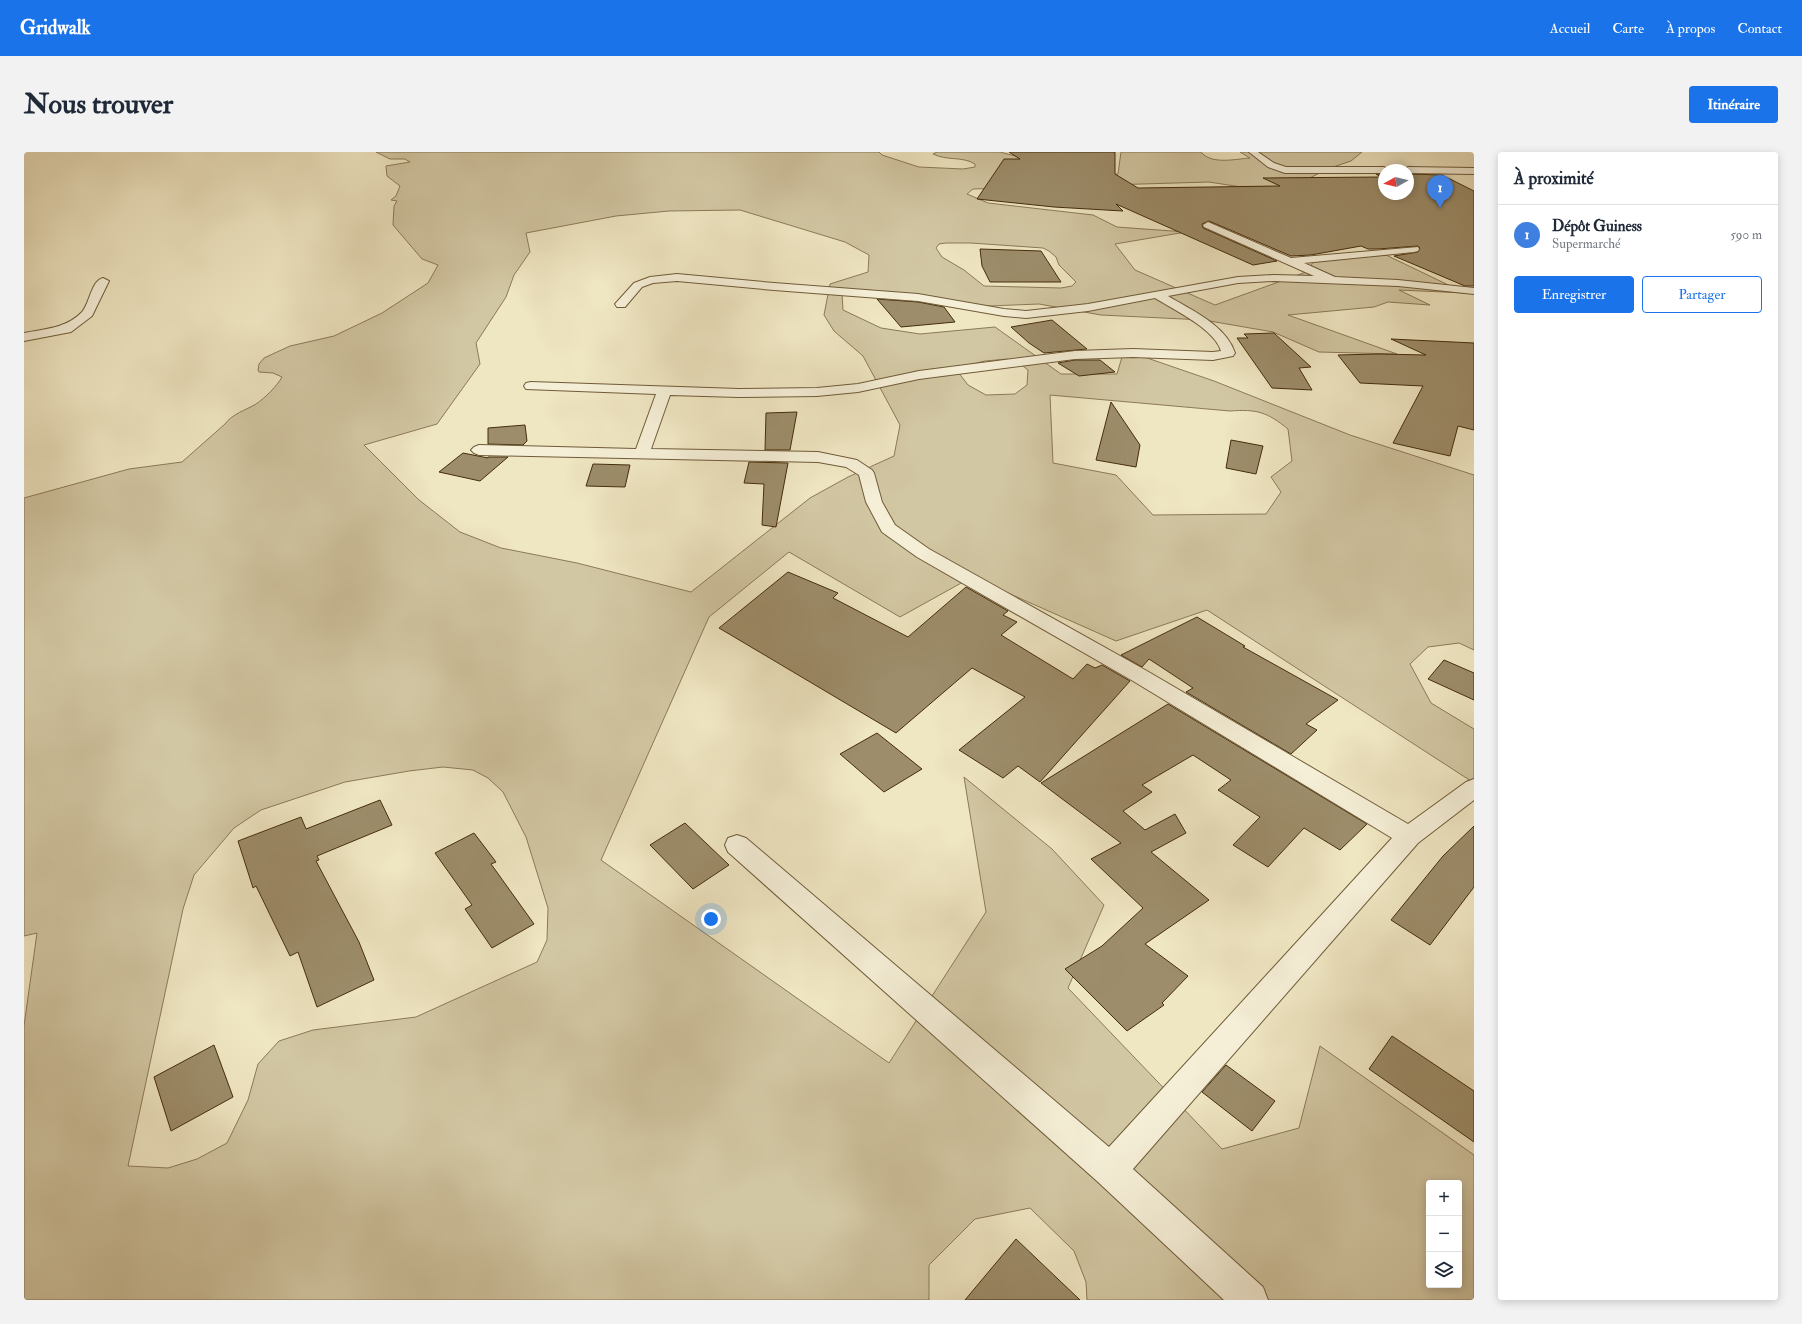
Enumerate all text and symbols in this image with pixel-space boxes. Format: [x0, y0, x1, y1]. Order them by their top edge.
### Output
text: Gridwalk [20, 16, 91, 40]
text: Accueil [1550, 20, 1590, 37]
text: Carte [1612, 20, 1644, 37]
text: À propos [1666, 20, 1715, 37]
text: Contact [1737, 20, 1782, 37]
button: Itinéraire [1689, 86, 1778, 123]
text: Nous trouver [24, 87, 173, 122]
north arrow [1378, 164, 1414, 200]
text: À proximité [1514, 168, 1594, 189]
pin: 1 [1427, 175, 1453, 208]
text: Dépôt Guiness [1552, 217, 1642, 236]
text: 1 [1525, 227, 1529, 243]
text: 590 m [1730, 227, 1762, 243]
text: Supermarché [1552, 236, 1620, 252]
button: Enregistrer [1514, 276, 1634, 313]
button: Partager [1642, 276, 1762, 313]
your location [701, 909, 721, 929]
map controls [1426, 1180, 1462, 1288]
button: + [1426, 1180, 1462, 1216]
button: − [1426, 1216, 1462, 1252]
button: layers [1426, 1252, 1462, 1288]

